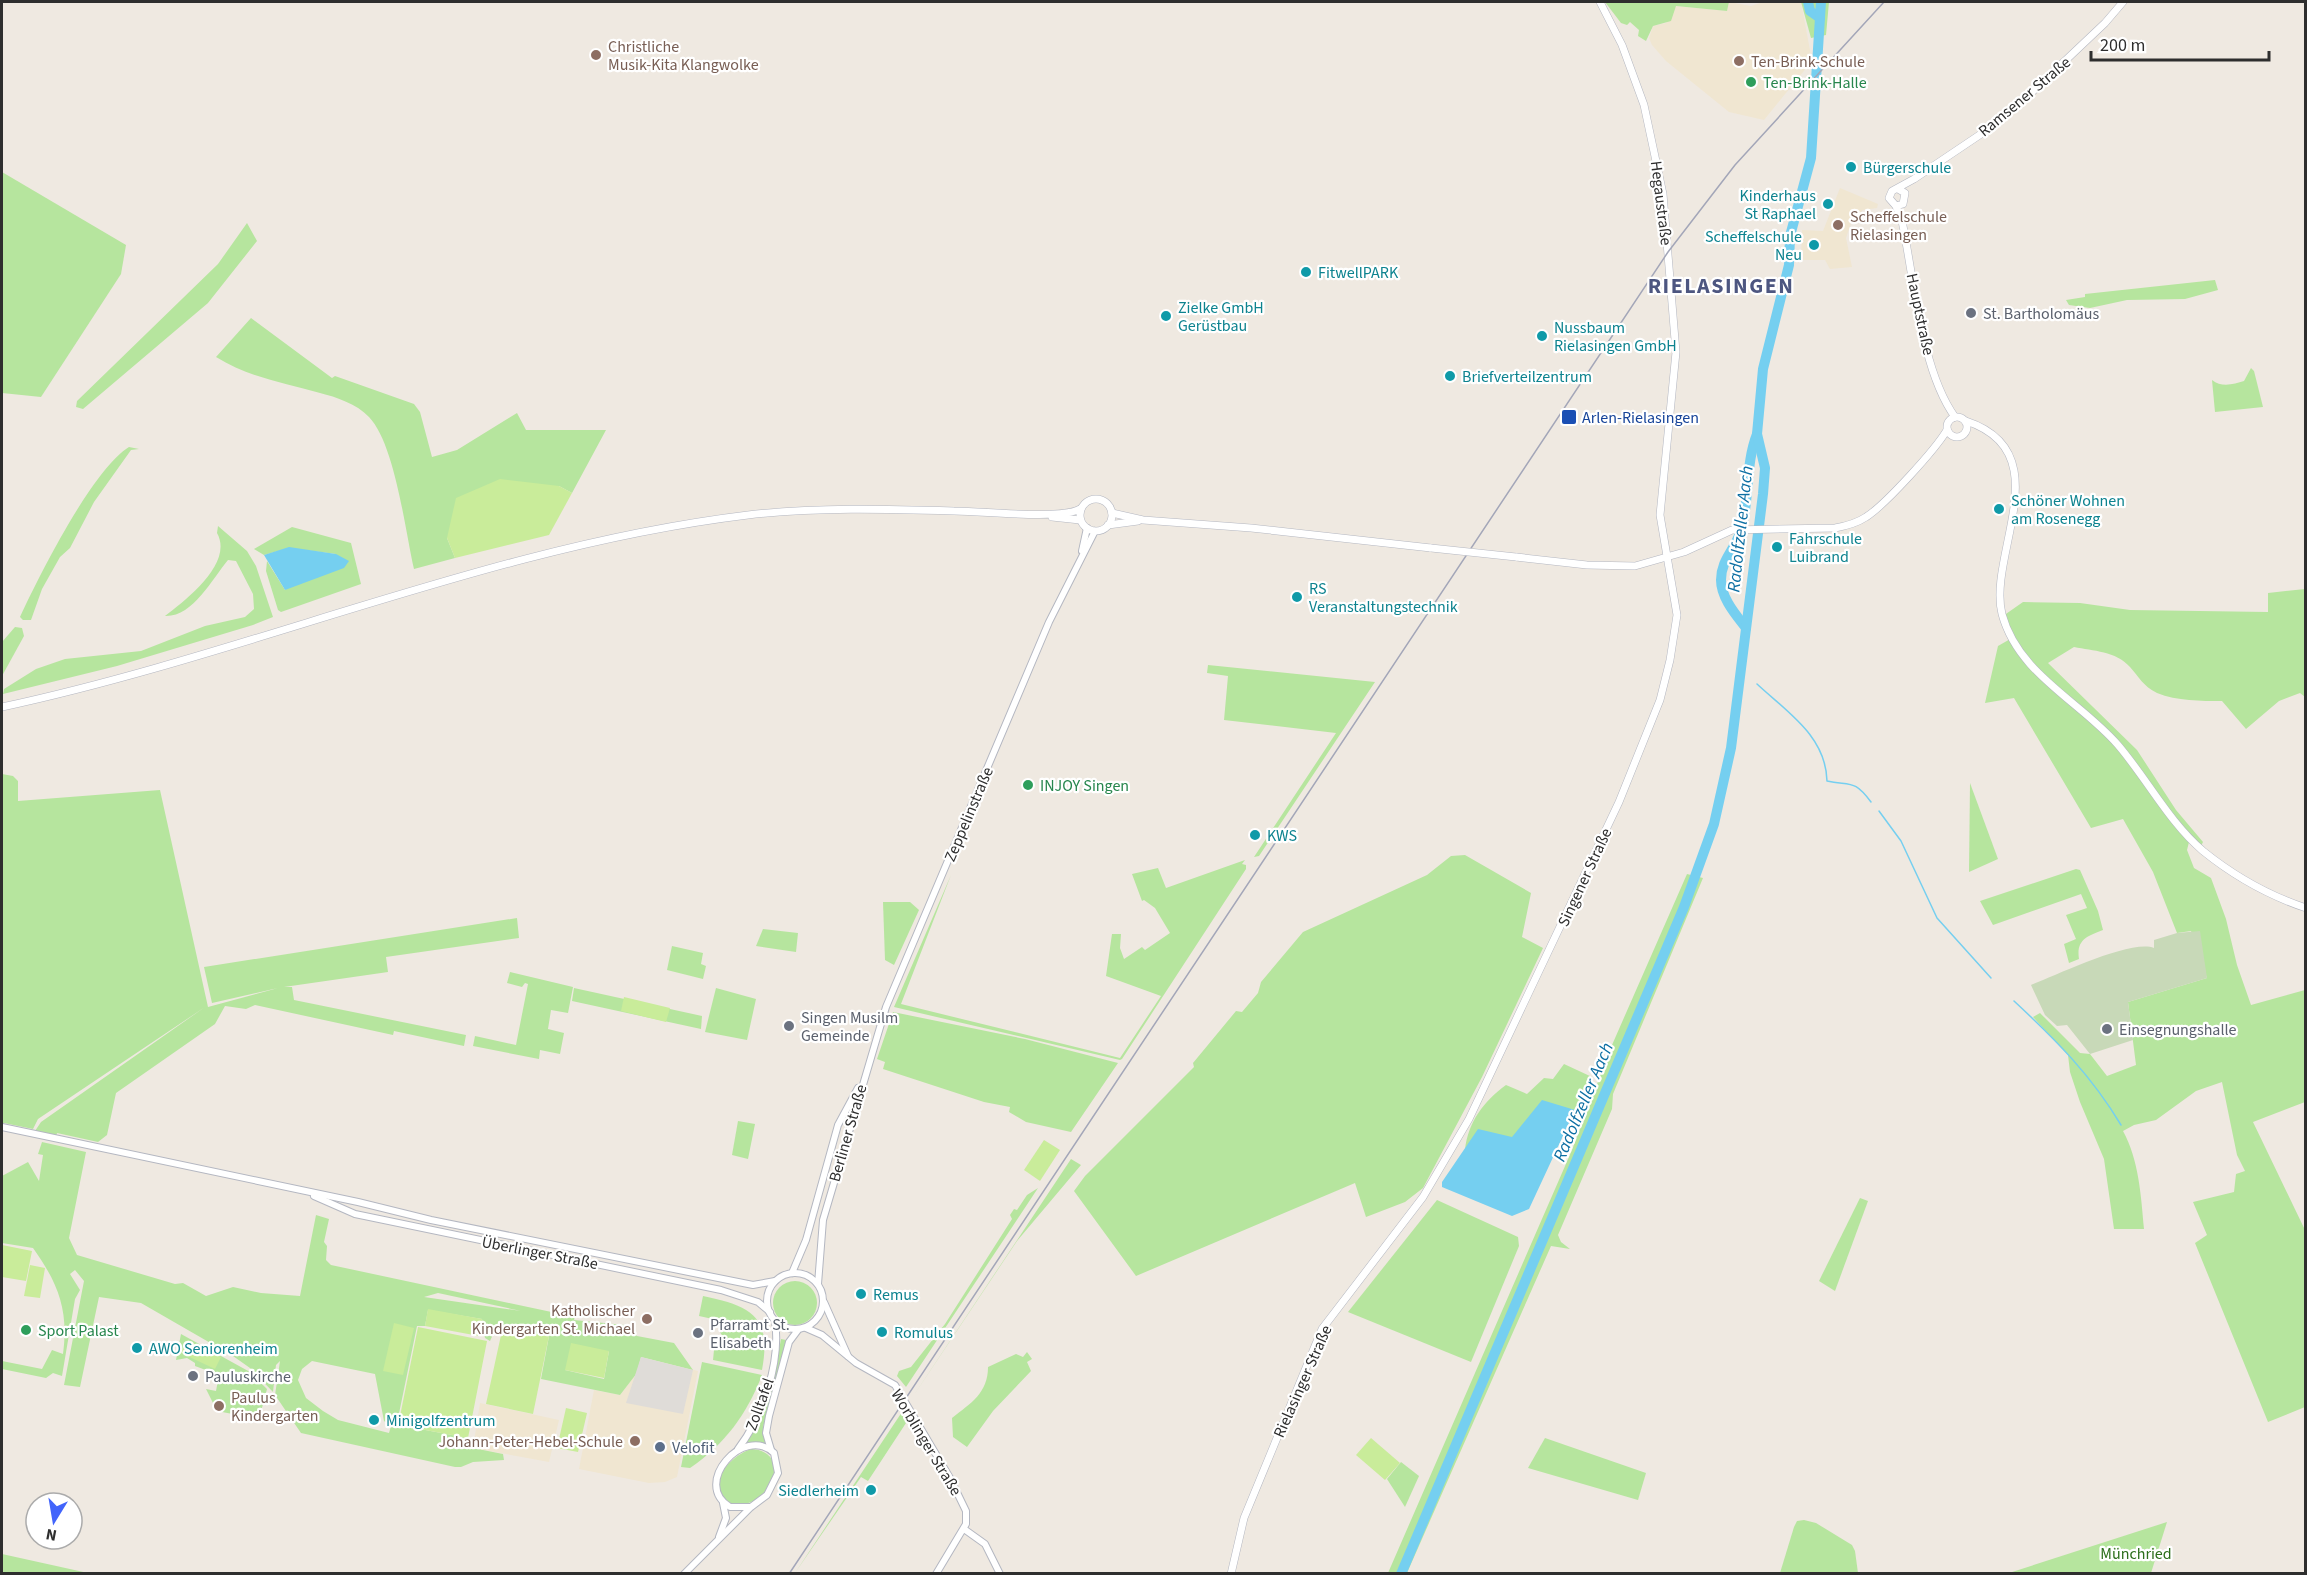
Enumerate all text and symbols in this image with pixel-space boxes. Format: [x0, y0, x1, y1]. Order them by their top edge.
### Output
scale bar [2091, 24, 2270, 62]
text: 200 m [2100, 33, 2145, 58]
place label: Christliche Musik-Kita Klangwolke [608, 36, 759, 76]
marker: Christliche Musik-Kita Klangwolke [589, 48, 603, 62]
place label: Ten-Brink-Schule [1751, 51, 1865, 73]
street label: Ramsener Straße [1974, 52, 2076, 142]
marker: Ten-Brink-Schule [1732, 54, 1746, 68]
place label: Ten-Brink-Halle [1763, 72, 1867, 94]
marker: Ten-Brink-Halle [1744, 75, 1758, 89]
place label: Bürgerschule [1863, 157, 1951, 179]
street label: Hegaustraße [1645, 160, 1677, 247]
marker: Bürgerschule [1844, 160, 1858, 174]
place label: Kinderhaus St Raphael [1740, 185, 1816, 225]
marker: Kinderhaus St Raphael [1821, 197, 1835, 211]
place label: Scheffelschule Rielasingen [1850, 206, 1947, 246]
marker: Scheffelschule Rielasingen [1831, 218, 1845, 232]
place label: Scheffelschule Neu [1705, 226, 1802, 266]
marker: Scheffelschule Neu [1807, 238, 1821, 252]
place label: FitwellPARK [1318, 262, 1399, 284]
marker: FitwellPARK [1299, 265, 1313, 279]
district label: RIELASINGEN [1648, 270, 1794, 302]
street label: Hauptstraße [1901, 271, 1939, 357]
place label: Zielke GmbH Gerüstbau [1178, 297, 1264, 337]
place label: St. Bartholomäus [1983, 303, 2099, 325]
marker: St. Bartholomäus [1964, 306, 1978, 320]
marker: Zielke GmbH Gerüstbau [1159, 309, 1173, 323]
place label: Nussbaum Rielasingen GmbH [1554, 317, 1677, 357]
marker: Nussbaum Rielasingen GmbH [1535, 329, 1549, 343]
place label: Briefverteilzentrum [1462, 366, 1592, 388]
marker: Briefverteilzentrum [1443, 369, 1457, 383]
place label: Arlen-Rielasingen [1582, 407, 1699, 429]
marker: Arlen-Rielasingen [1560, 408, 1578, 426]
water label: Radolfzeller Aach [1721, 465, 1760, 594]
place label: Schöner Wohnen am Rosenegg [2011, 490, 2125, 530]
marker: Schöner Wohnen am Rosenegg [1992, 502, 2006, 516]
place label: Fahrschule Luibrand [1789, 528, 1862, 568]
marker: Fahrschule Luibrand [1770, 540, 1784, 554]
place label: RS Veranstaltungstechnik [1309, 578, 1458, 618]
marker: RS Veranstaltungstechnik [1290, 590, 1304, 604]
street label: Zeppelinstraße [939, 764, 999, 865]
place label: INJOY Singen [1040, 775, 1129, 797]
marker: INJOY Singen [1021, 778, 1035, 792]
street label: Singener Straße [1552, 824, 1617, 930]
place label: KWS [1267, 825, 1297, 847]
marker: KWS [1248, 828, 1262, 842]
place label: Singen Musilm Gemeinde [801, 1007, 898, 1047]
marker: Singen Musilm Gemeinde [782, 1019, 796, 1033]
place label: Einsegnungshalle [2119, 1019, 2237, 1041]
marker: Einsegnungshalle [2100, 1022, 2114, 1036]
water label: Radolfzeller Aach [1547, 1039, 1620, 1166]
street label: Berliner Straße [824, 1082, 872, 1185]
street label: Überlinger Straße [480, 1231, 600, 1275]
place label: Remus [873, 1284, 919, 1306]
marker: Remus [854, 1287, 868, 1301]
place label: Katholischer Kindergarten St. Michael [472, 1300, 635, 1340]
marker: Katholischer Kindergarten St. Michael [640, 1312, 654, 1326]
place label: Pfarramt St. Elisabeth [710, 1314, 790, 1354]
place label: Sport Palast [38, 1320, 119, 1342]
place label: Romulus [894, 1322, 953, 1344]
street label: Rielasinger Straße [1268, 1322, 1338, 1441]
marker: Sport Palast [19, 1323, 33, 1337]
marker: Romulus [875, 1325, 889, 1339]
marker: Pfarramt St. Elisabeth [691, 1326, 705, 1340]
place label: AWO Seniorenheim [149, 1338, 278, 1360]
marker: AWO Seniorenheim [130, 1341, 144, 1355]
place label: Pauluskirche [205, 1366, 291, 1388]
marker: Pauluskirche [186, 1369, 200, 1383]
street label: Zolltafel [740, 1375, 780, 1434]
street label: Worblinger Straße [886, 1385, 967, 1500]
place label: Paulus Kindergarten [231, 1387, 318, 1427]
marker: Paulus Kindergarten [212, 1399, 226, 1413]
place label: Minigolfzentrum [386, 1410, 496, 1432]
marker: Minigolfzentrum [367, 1413, 381, 1427]
place label: Johann-Peter-Hebel-Schule [438, 1431, 623, 1453]
marker: Johann-Peter-Hebel-Schule [628, 1434, 642, 1448]
place label: Velofit [672, 1437, 715, 1459]
marker: Velofit [653, 1440, 667, 1454]
place label: Siedlerheim [778, 1480, 859, 1502]
marker: Siedlerheim [864, 1483, 878, 1497]
north arrow [24, 1491, 84, 1551]
text: N [44, 1523, 59, 1547]
park label: Münchried [2100, 1543, 2172, 1565]

